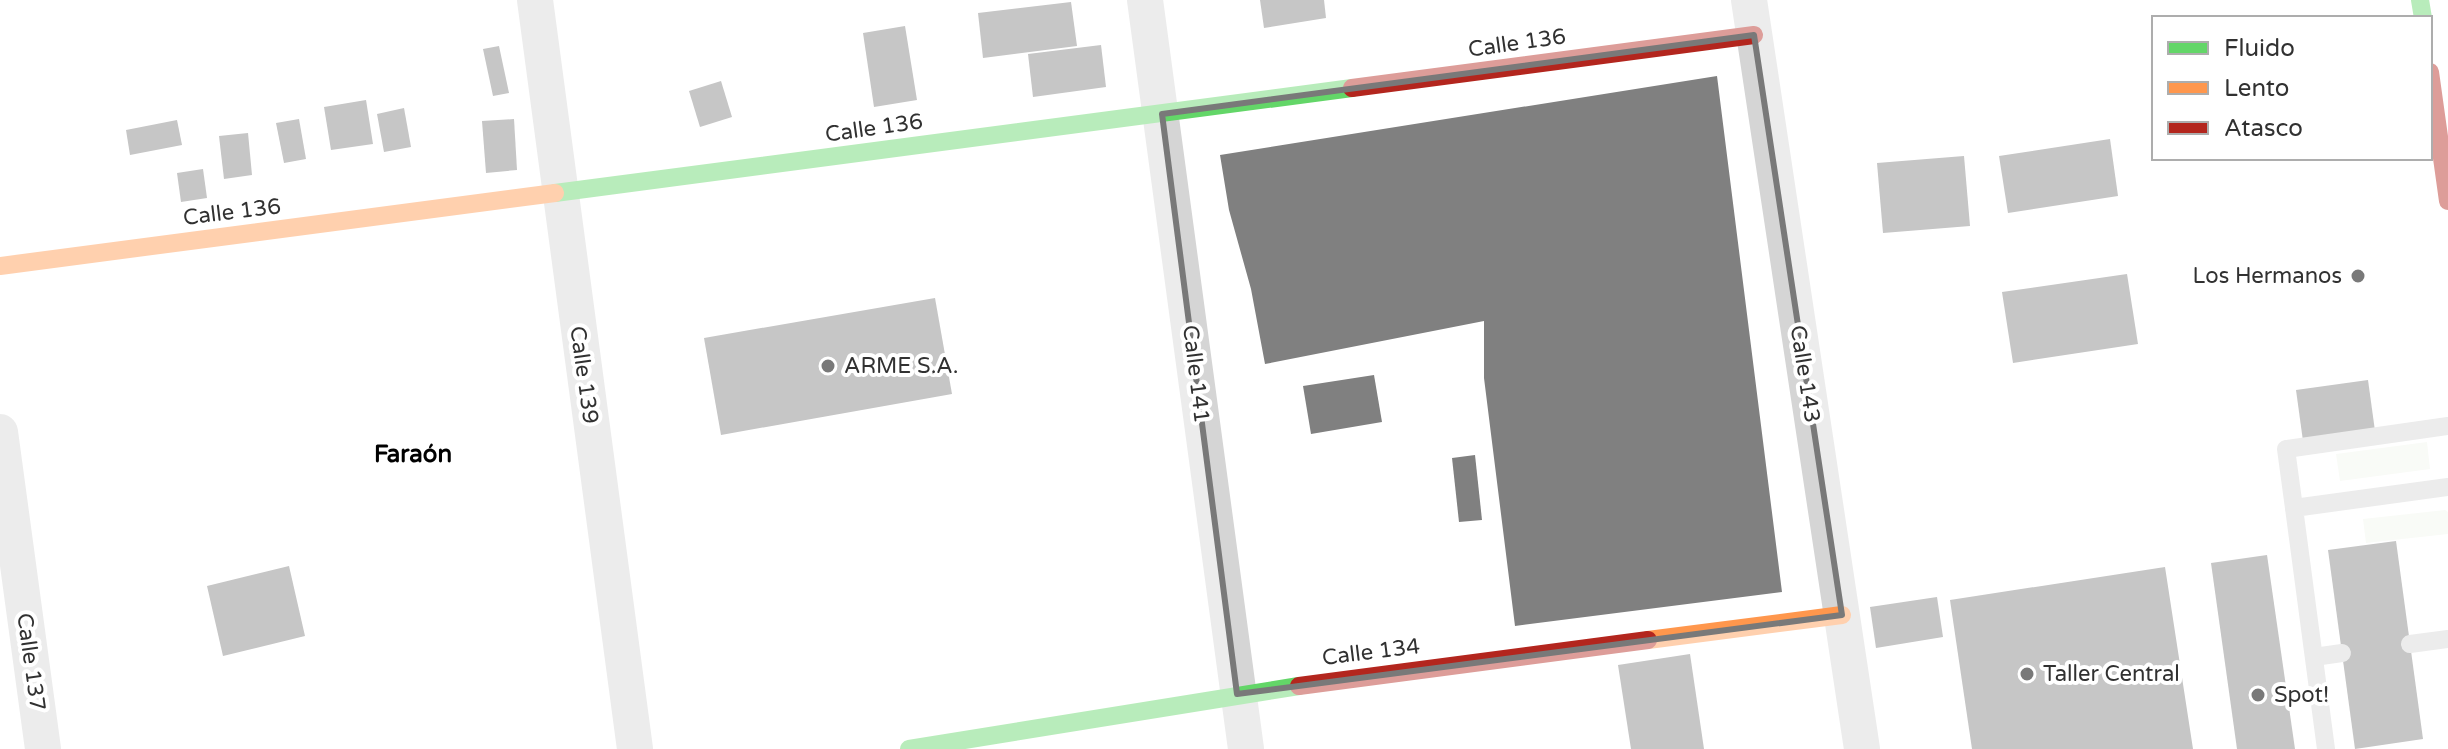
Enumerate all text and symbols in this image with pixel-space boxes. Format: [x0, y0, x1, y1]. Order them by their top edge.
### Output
legend [2152, 16, 2432, 160]
street label: Calle 136 [1467, 23, 1567, 63]
text: Fluido [2224, 34, 2295, 63]
text: Lento [2224, 74, 2289, 103]
street label: Calle 136 [824, 108, 924, 148]
text: Atasco [2224, 114, 2303, 143]
street label: Calle 136 [182, 193, 282, 231]
place label: Los Hermanos [2193, 263, 2342, 289]
marker: Los Hermanos [2349, 267, 2367, 285]
street label: Calle 143 [1784, 323, 1826, 425]
street label: Calle 141 [1177, 324, 1215, 424]
street label: Calle 139 [564, 325, 604, 425]
place label: ARME S.A. [844, 353, 959, 379]
marker: ARME S.A. [819, 357, 837, 375]
district label: Faraón [374, 440, 452, 469]
street label: Calle 137 [11, 612, 51, 712]
street label: Calle 134 [1321, 633, 1422, 671]
place label: Taller Central [2043, 661, 2180, 687]
marker: Taller Central [2018, 665, 2036, 683]
place label: Spot! [2274, 682, 2329, 708]
marker: Spot! [2249, 686, 2267, 704]

